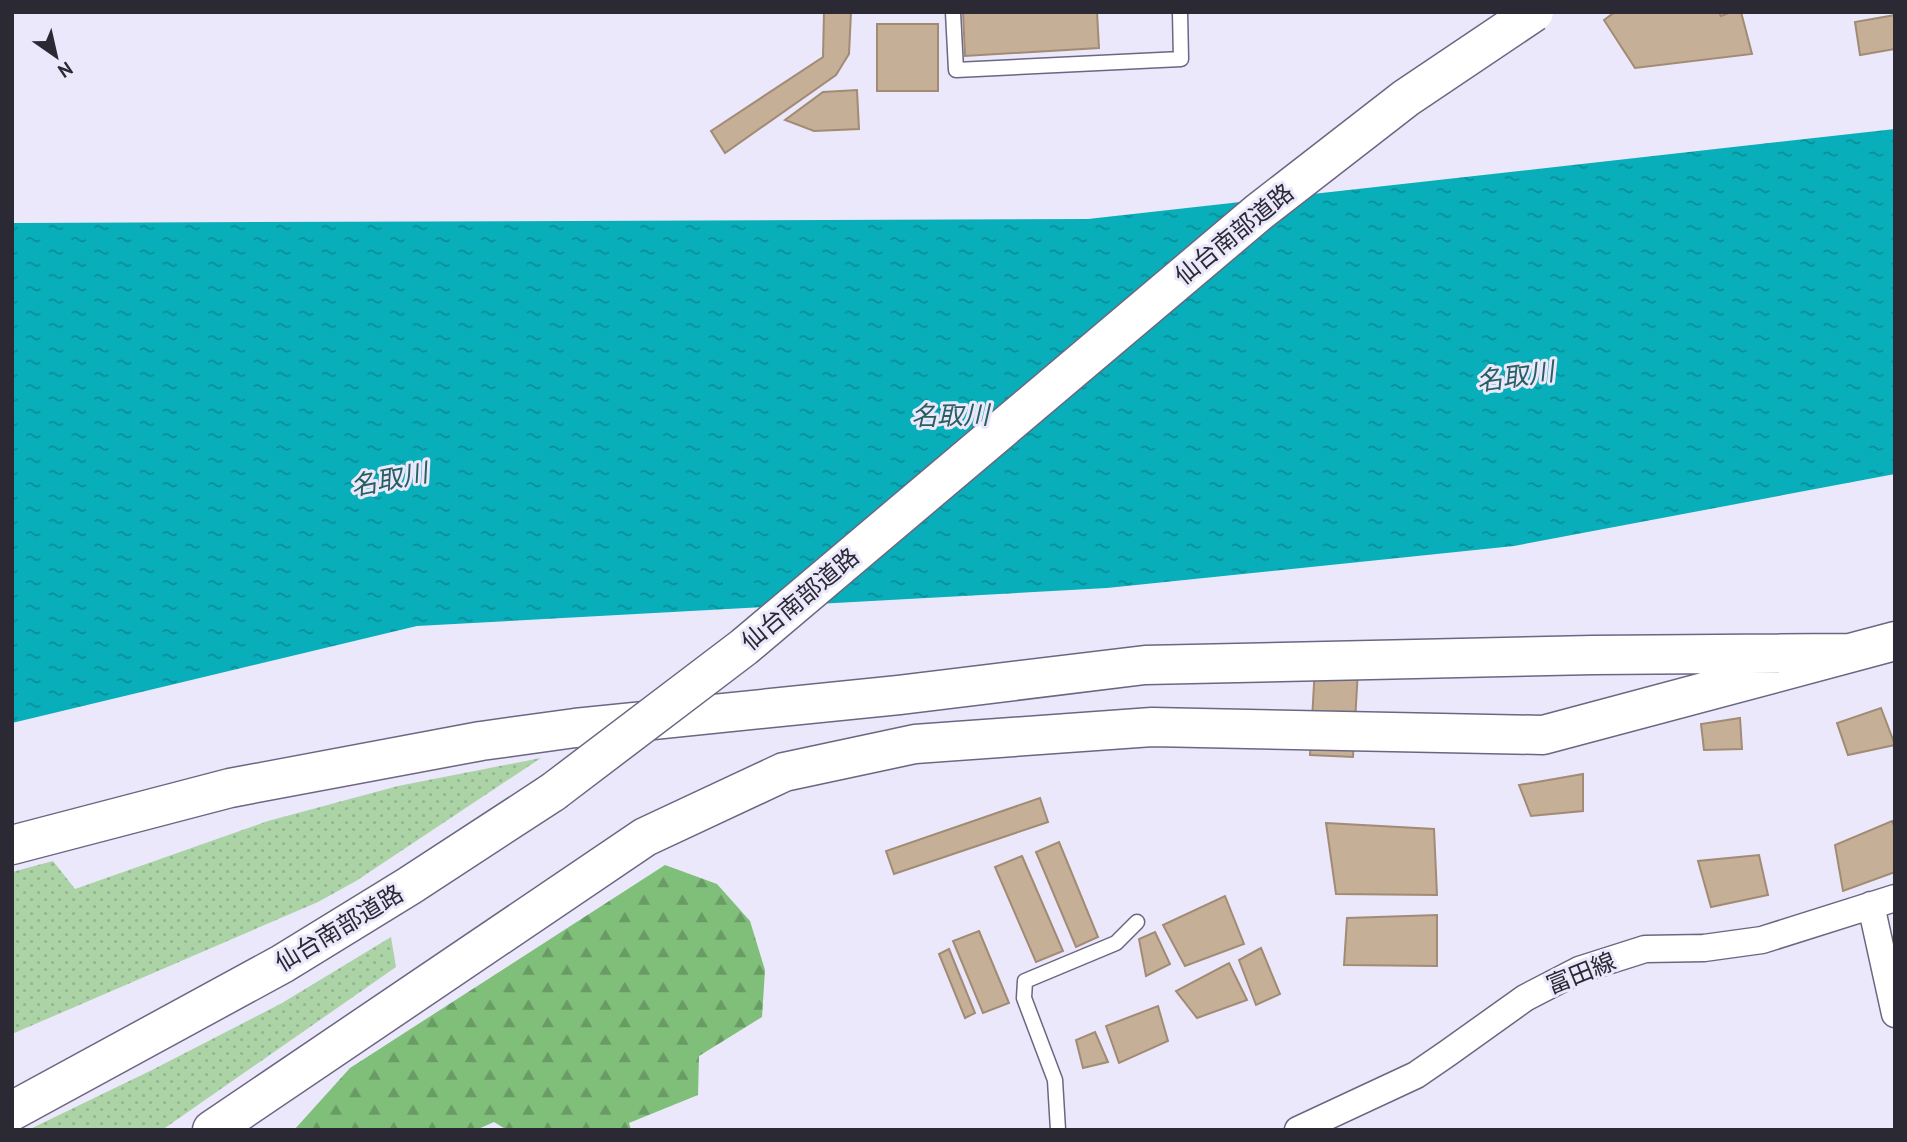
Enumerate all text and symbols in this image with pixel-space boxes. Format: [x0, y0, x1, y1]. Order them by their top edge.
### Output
north arrow [21, 21, 91, 91]
text: N [54, 57, 77, 84]
street label: 仙台南部道路 [1168, 177, 1300, 291]
water label: 名取川 [1474, 354, 1559, 398]
water label: 名取川 [911, 398, 992, 432]
water label: 名取川 [348, 455, 433, 503]
street label: 仙台南部道路 [735, 541, 865, 657]
street label: 仙台南部道路 [269, 878, 409, 978]
street label: 富田線 [1542, 945, 1620, 1001]

